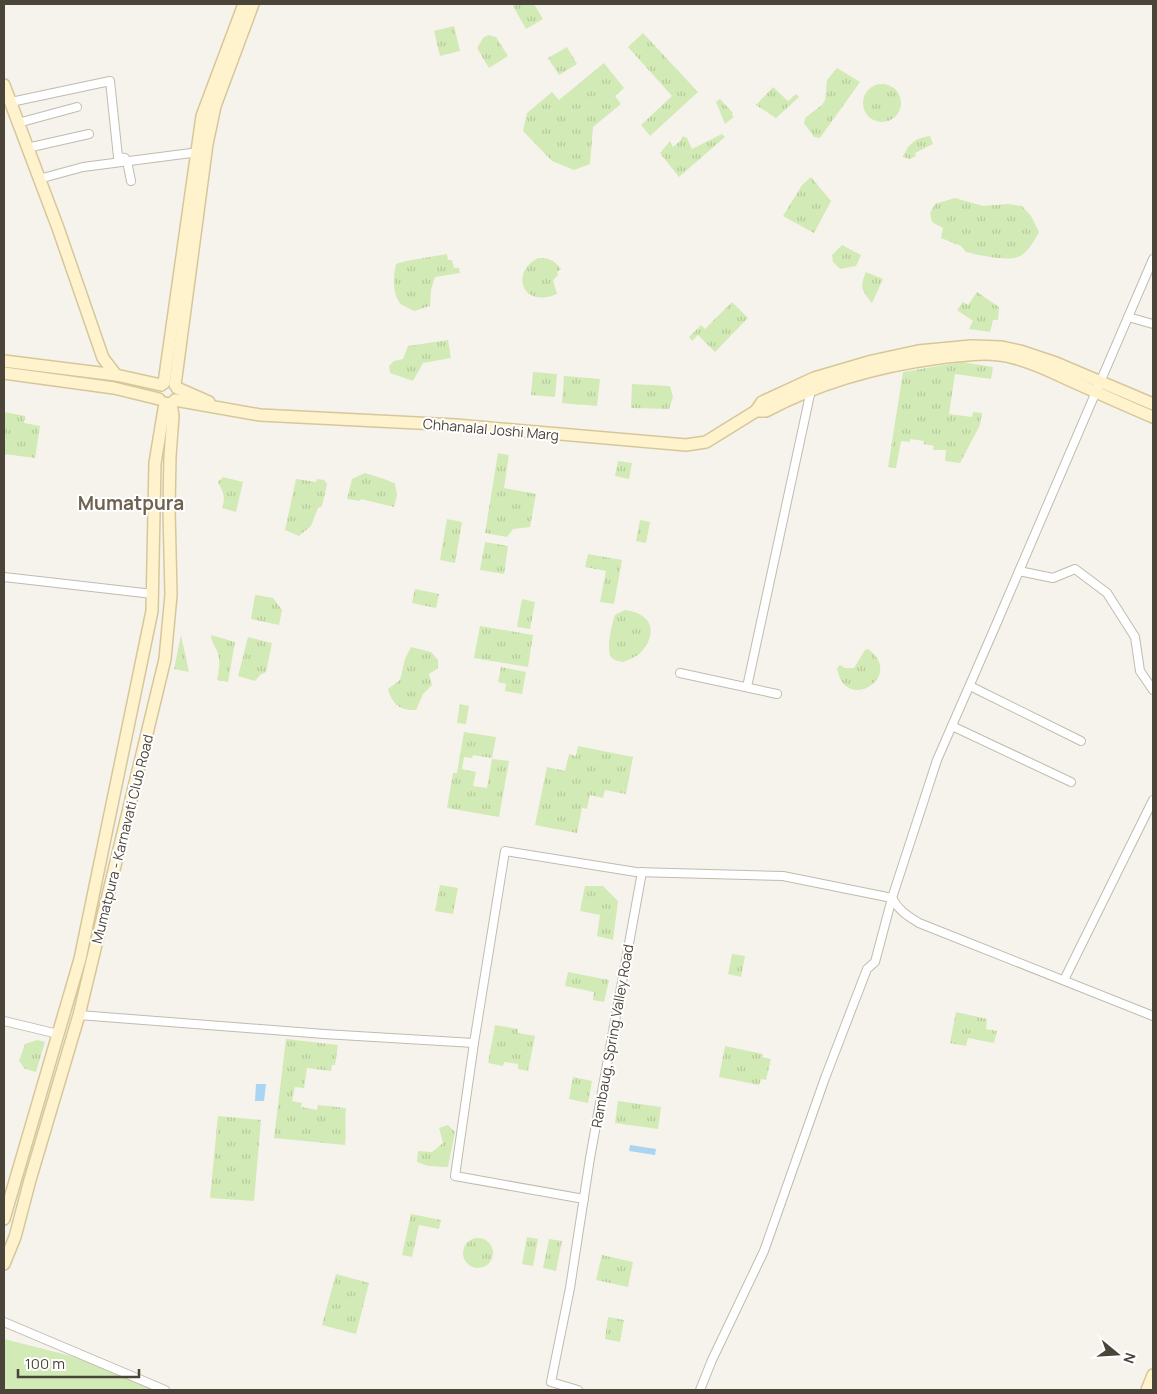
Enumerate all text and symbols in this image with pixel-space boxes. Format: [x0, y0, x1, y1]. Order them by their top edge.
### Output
street label: Chhanalal Joshi Marg [422, 414, 560, 444]
district label: Mumatpura [78, 490, 184, 516]
street label: Mumatpura - Karnavati Club Road [87, 732, 157, 946]
street label: Rambaug, Spring Valley Road [587, 943, 637, 1129]
north arrow [1092, 1329, 1142, 1379]
scale bar [18, 1346, 139, 1378]
text: N [1119, 1350, 1140, 1366]
text: 100 m [25, 1353, 65, 1374]

